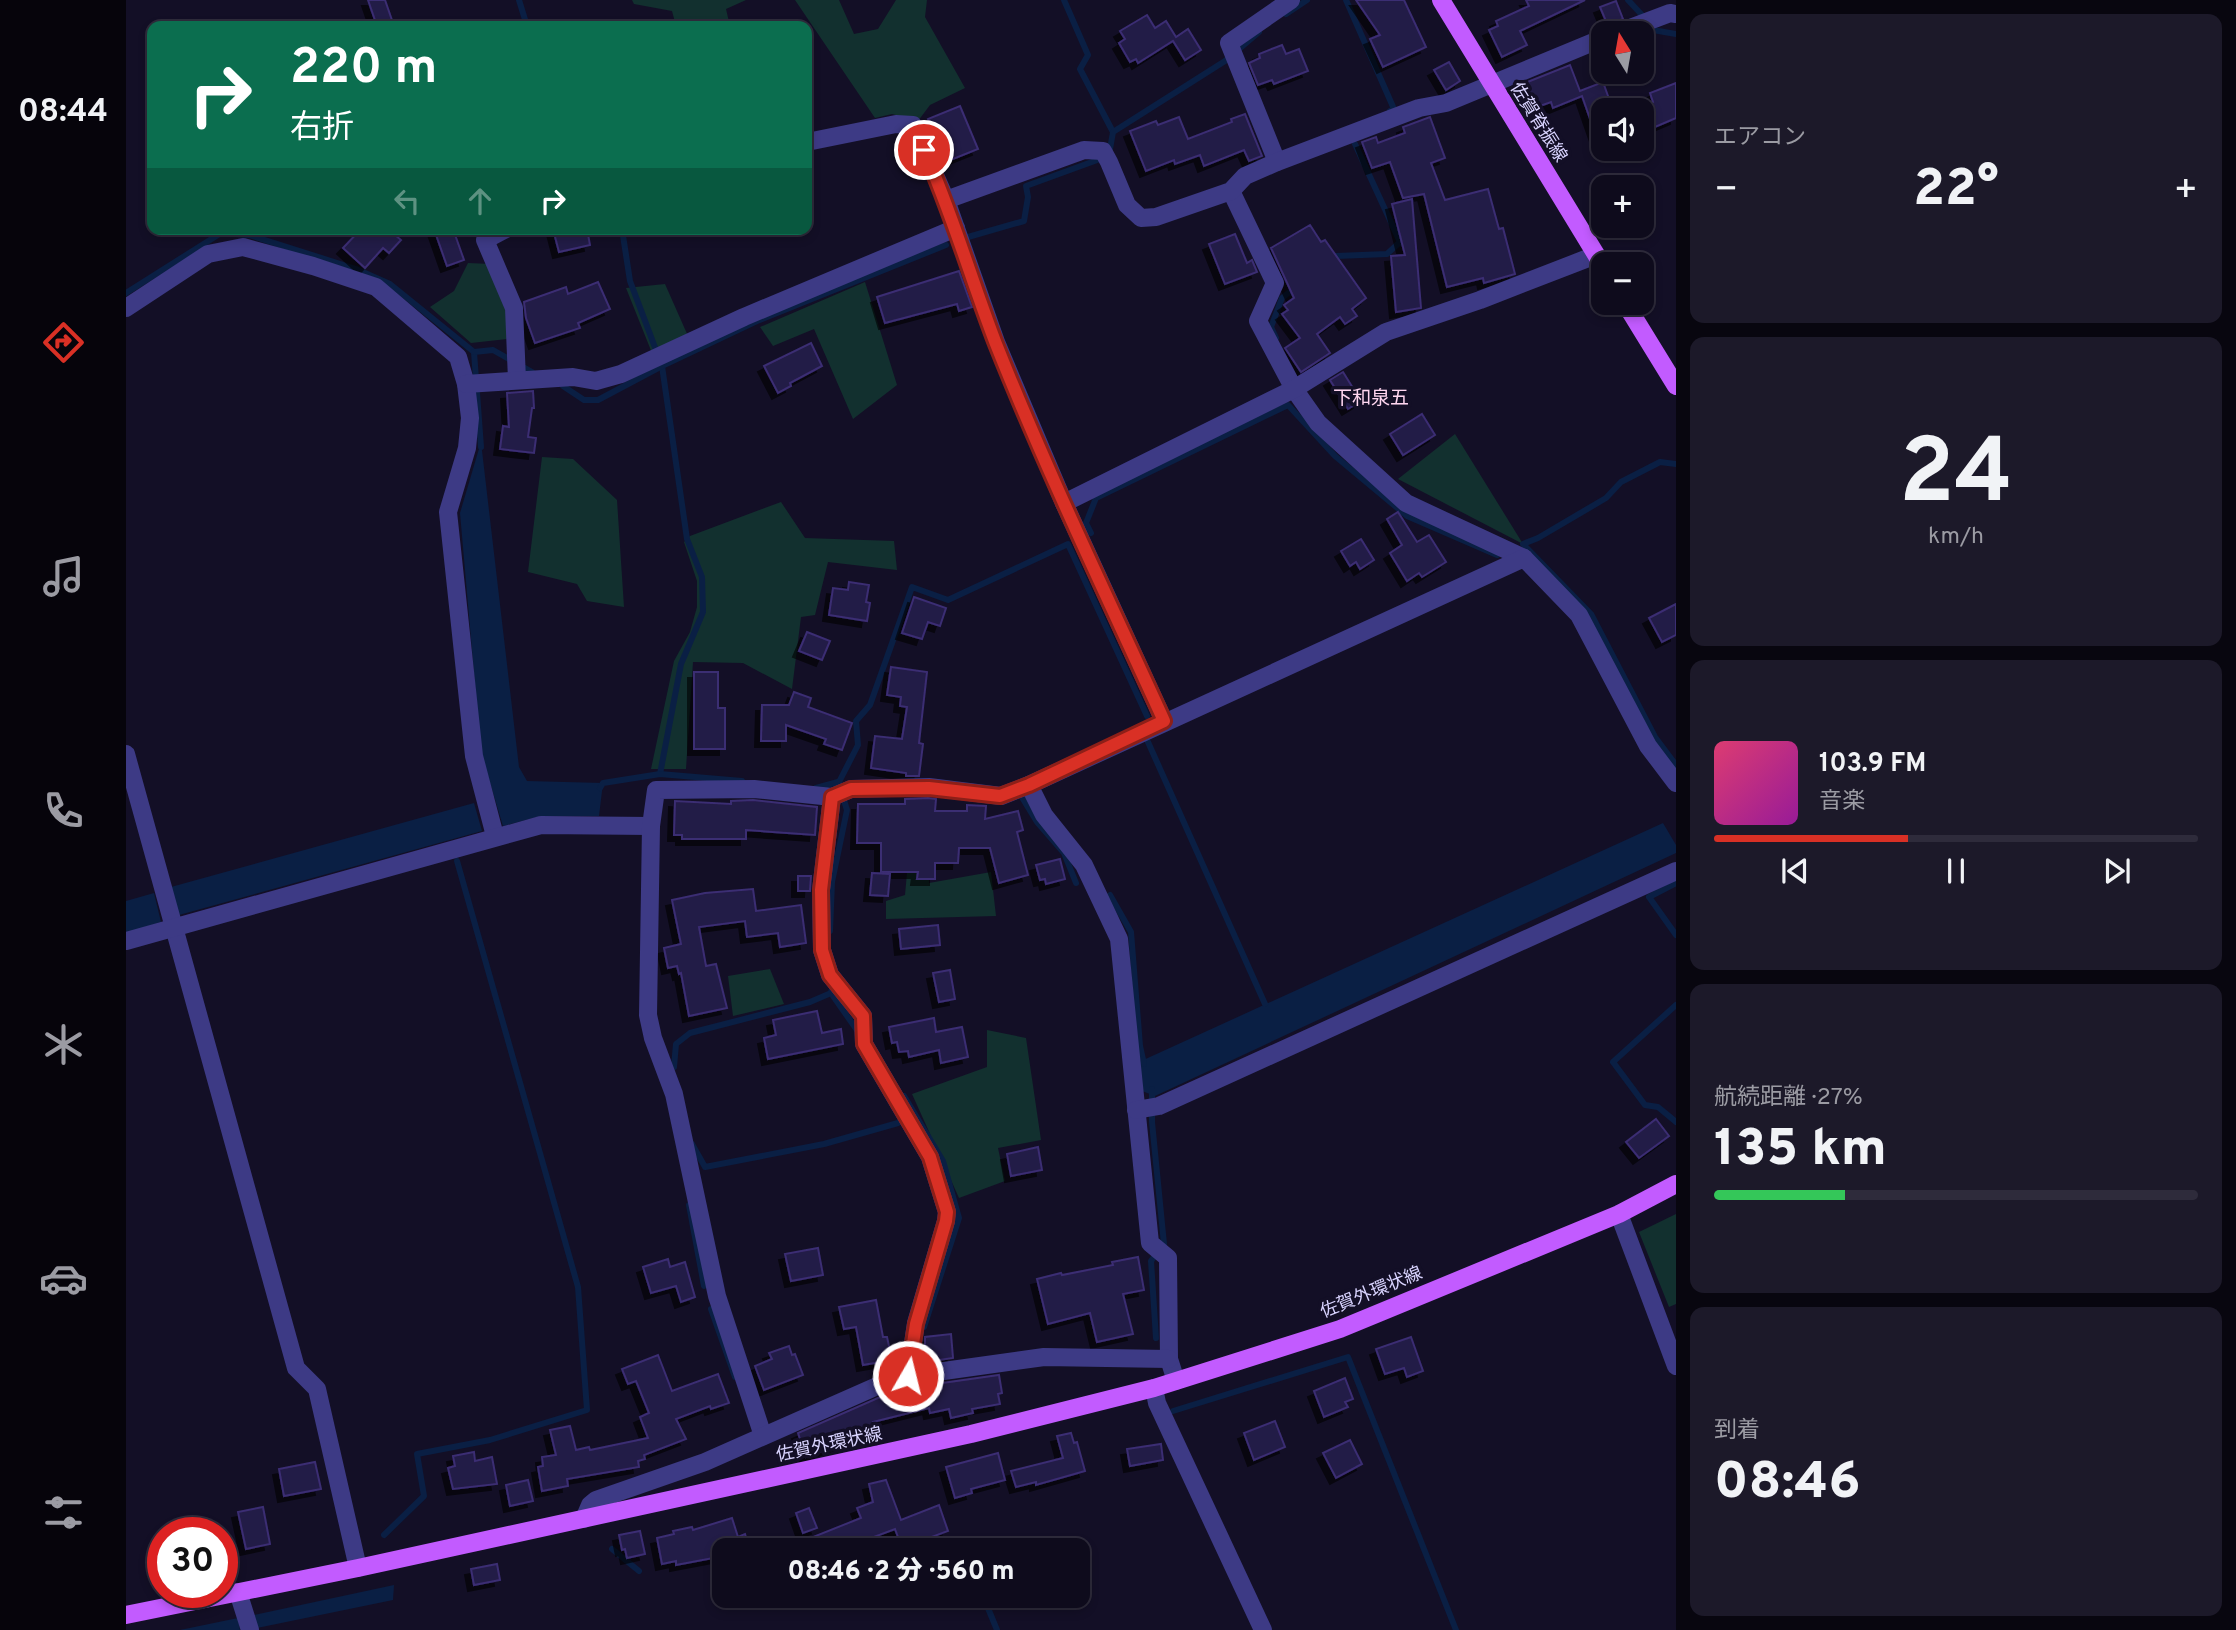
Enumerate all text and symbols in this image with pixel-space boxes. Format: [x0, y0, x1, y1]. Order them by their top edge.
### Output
north arrow [1591, 21, 1654, 84]
map controls [1591, 21, 1654, 315]
text: 220 m [290, 39, 437, 101]
icon: right [175, 49, 266, 140]
street label: 佐賀脊振線 [1504, 79, 1571, 167]
text: 08:44 [18, 93, 108, 133]
button: sound [1591, 98, 1654, 161]
text: 右折 [290, 109, 354, 149]
pin [894, 120, 954, 180]
text: エアコン [1714, 124, 1806, 153]
icon: arrive [905, 131, 943, 169]
text: 22° [1913, 158, 1999, 224]
text: − [1714, 167, 1739, 216]
text: + [2173, 167, 2198, 216]
button: + [1591, 175, 1654, 238]
icon: left [388, 182, 426, 220]
icon: ahead [461, 182, 499, 220]
icon: right [534, 182, 572, 220]
button: − [1591, 252, 1654, 315]
icon: directions [39, 318, 88, 367]
district label: 下和泉五 [1333, 387, 1409, 411]
text: 24 [1899, 420, 2013, 535]
text: km/h [1928, 523, 1984, 552]
icon: music [39, 552, 88, 601]
text: 103.9 FM [1819, 748, 1926, 781]
icon: phone [39, 786, 88, 835]
text: 音楽 [1819, 788, 1865, 817]
icon: previous [1776, 852, 1814, 890]
icon: pause [1937, 852, 1975, 890]
icon: next [2098, 852, 2136, 890]
icon: climate [39, 1020, 88, 1069]
text: 航続距離 · 27% [1714, 1084, 1863, 1113]
text: 135 km [1714, 1118, 1887, 1184]
icon: car [39, 1254, 88, 1303]
street label: 佐賀外環状線 [1317, 1262, 1426, 1324]
position arrow [871, 1339, 945, 1413]
text: 到着 [1714, 1417, 1760, 1446]
street label: 佐賀外環状線 [774, 1423, 885, 1468]
text: 08:46 [1714, 1451, 1860, 1517]
icon: filters [39, 1488, 88, 1537]
speed limit sign: 30 [147, 1517, 238, 1608]
text: 08:46 · 2 分 · 560 m [787, 1556, 1015, 1589]

